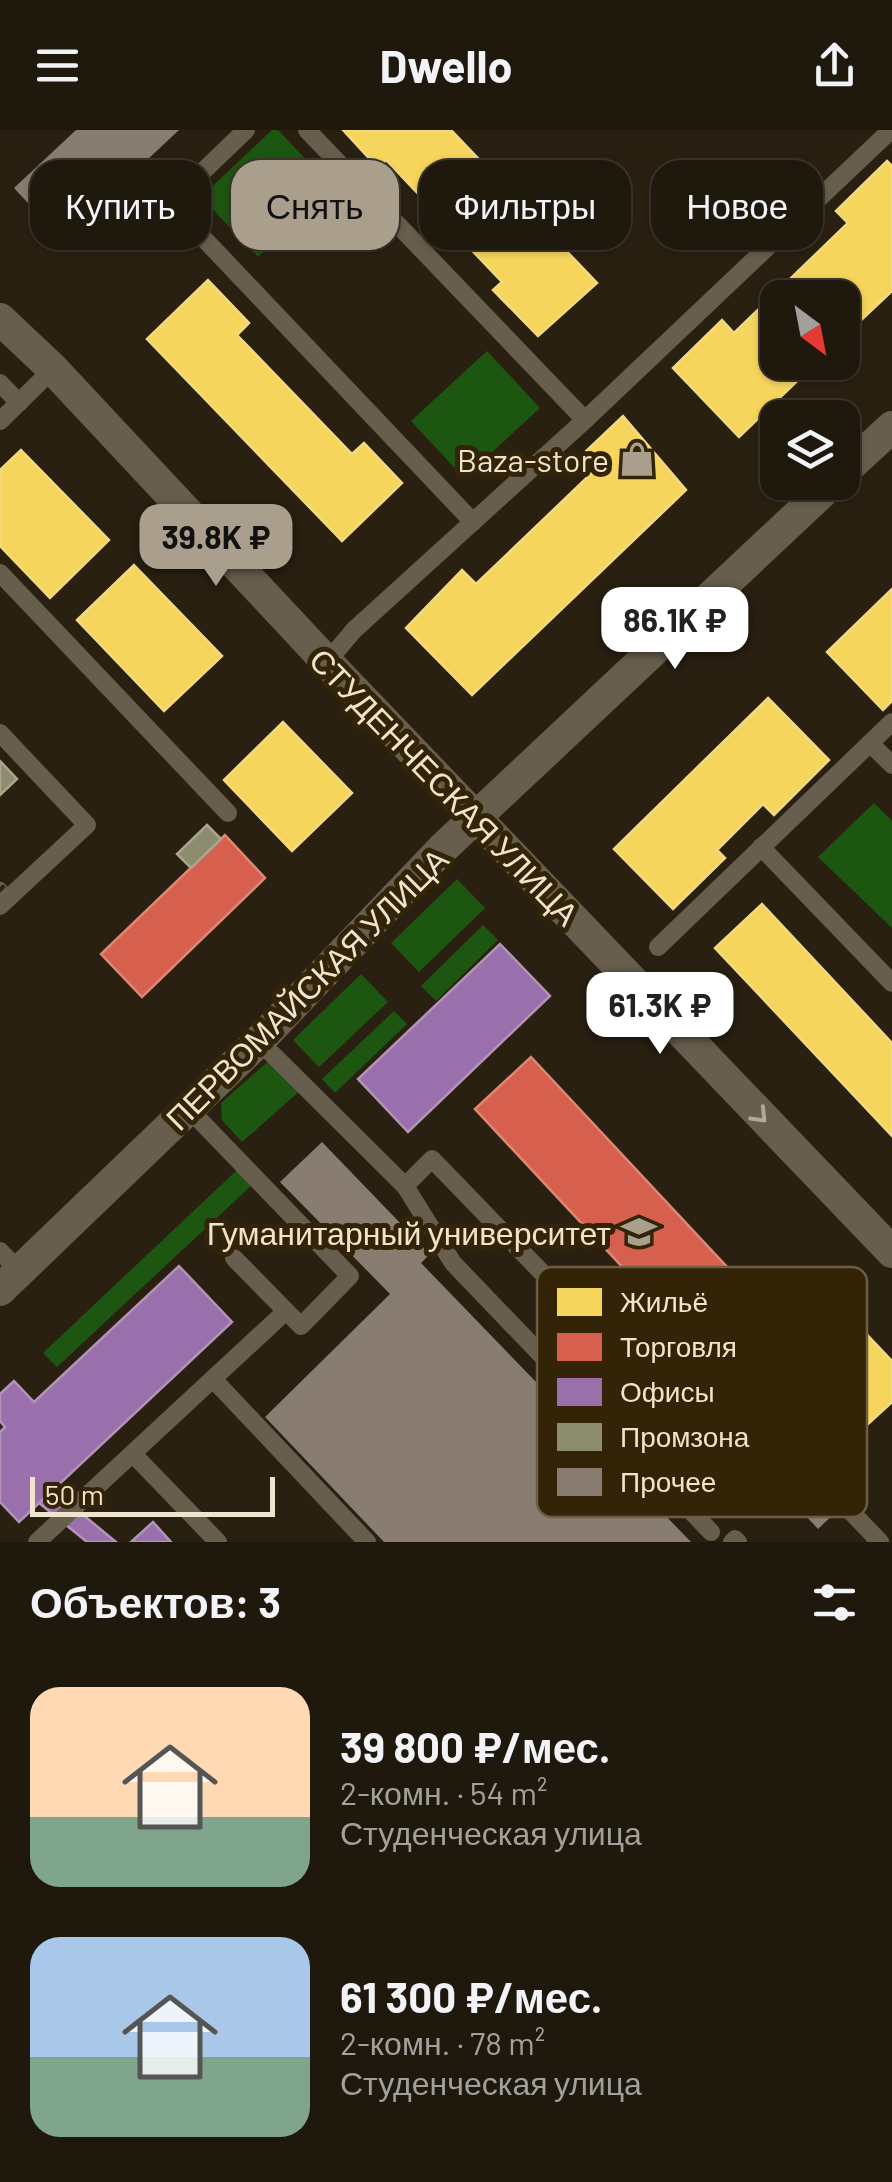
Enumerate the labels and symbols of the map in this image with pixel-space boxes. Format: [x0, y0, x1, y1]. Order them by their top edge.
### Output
north arrow [760, 280, 860, 380]
place label: Baza-store [457, 440, 609, 478]
shop icon: Baza-store [618, 440, 656, 478]
pin: 39.8K ₽ [124, 504, 308, 589]
pin: 86.1K ₽ [583, 587, 767, 672]
street label: СТУДЕНЧЕСКАЯ УЛИЦА [302, 640, 588, 934]
street label: ПЕРВОМАЙСКАЯ УЛИЦА [157, 839, 456, 1137]
pin: 61.3K ₽ [568, 972, 752, 1057]
one-way arrow [748, 1104, 766, 1122]
place label: Гуманитарный университет [207, 1213, 611, 1252]
school or university icon: Гуманитарный университет [620, 1213, 658, 1251]
legend [537, 1267, 867, 1517]
text: Жильё [620, 1284, 708, 1318]
text: Торговля [620, 1329, 737, 1363]
text: Офисы [620, 1374, 715, 1408]
text: Промзона [620, 1419, 750, 1453]
text: Прочее [620, 1464, 716, 1498]
scale bar [30, 1472, 275, 1516]

